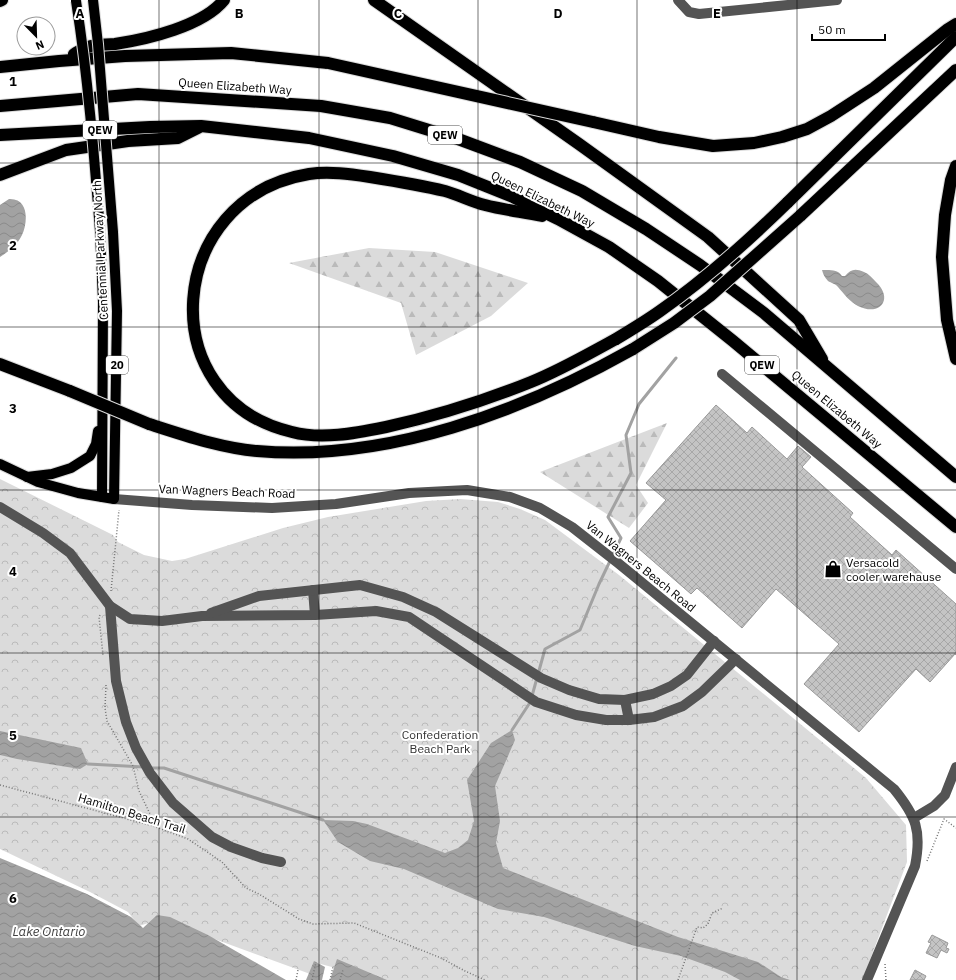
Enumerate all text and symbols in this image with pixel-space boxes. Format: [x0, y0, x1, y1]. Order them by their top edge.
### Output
text: A [76, 5, 85, 22]
text: B [235, 5, 244, 22]
text: C [394, 5, 403, 22]
text: D [553, 5, 563, 22]
text: E [713, 5, 721, 22]
north arrow [16, 16, 56, 56]
scale bar [812, 16, 885, 42]
text: 50 m [818, 22, 846, 37]
text: N [33, 37, 46, 53]
text: 1 [9, 73, 17, 90]
street label: Queen Elizabeth Way [178, 75, 292, 97]
road number: QEW [83, 121, 117, 139]
road number: QEW [428, 126, 462, 144]
street label: Queen Elizabeth Way [489, 167, 597, 231]
street label: Centennial Parkway North [89, 180, 111, 320]
text: 2 [9, 237, 17, 254]
road number: 20 [106, 356, 128, 374]
road number: QEW [745, 356, 779, 374]
street label: Queen Elizabeth Way [789, 367, 885, 451]
text: 3 [9, 400, 17, 417]
street label: Van Wagners Beach Road [158, 481, 296, 501]
street label: Van Wagners Beach Road [583, 517, 699, 615]
place label: Versacold cooler warehause [846, 555, 942, 584]
shop icon: Versacold cooler warehause [823, 559, 843, 579]
text: 4 [9, 563, 17, 580]
text: 5 [9, 727, 17, 744]
park label: Confederation Beach Park [402, 727, 478, 756]
street label: Hamilton Beach Trail [76, 789, 188, 837]
text: 6 [9, 890, 17, 907]
water label: Lake Ontario [12, 923, 86, 940]

